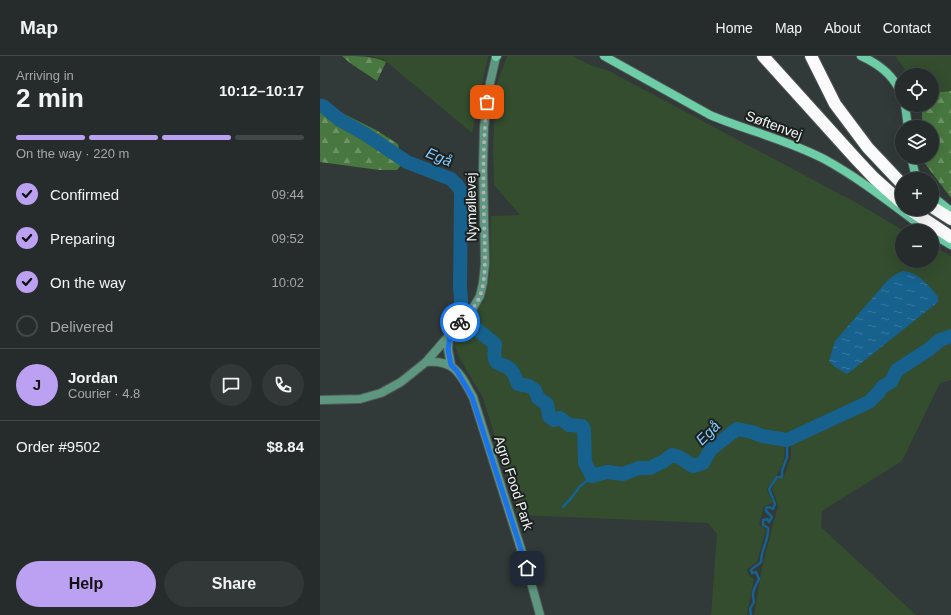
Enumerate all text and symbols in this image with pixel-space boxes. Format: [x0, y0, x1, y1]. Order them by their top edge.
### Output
text: Map [20, 17, 58, 38]
text: Home [716, 20, 753, 36]
text: Map [775, 20, 802, 36]
text: About [824, 20, 861, 36]
text: Contact [883, 20, 931, 36]
text: Arriving in [16, 68, 74, 83]
map controls [895, 68, 939, 268]
button: locate [895, 68, 939, 112]
text: 10:12–10:17 [219, 82, 304, 99]
text: 2 min [16, 83, 84, 113]
pin [470, 85, 504, 119]
icon: bag [476, 91, 498, 113]
street label: Søftenvej [743, 107, 805, 143]
button: layers [895, 120, 939, 164]
water label: Egå [424, 143, 455, 170]
text: On the way · 220 m [16, 146, 129, 161]
street label: Nymøllevej [462, 172, 480, 242]
button: + [895, 172, 939, 216]
icon: check [16, 183, 38, 205]
text: Confirmed [50, 186, 119, 203]
text: 09:44 [271, 187, 304, 202]
button: − [895, 224, 939, 268]
icon: check [16, 227, 38, 249]
text: Preparing [50, 230, 115, 247]
text: 09:52 [271, 231, 304, 246]
icon: check [16, 271, 38, 293]
text: On the way [50, 274, 126, 291]
text: 10:02 [271, 275, 304, 290]
courier [440, 302, 480, 342]
icon: bike [449, 311, 471, 333]
text: Delivered [50, 318, 113, 335]
button: chat [210, 364, 252, 406]
button: phone [262, 364, 304, 406]
text: Jordan [68, 369, 118, 386]
text: J [33, 376, 41, 393]
text: Courier · 4.8 [68, 386, 140, 401]
water label: Egå [692, 417, 723, 448]
street label: Agro Food Park [491, 434, 537, 533]
text: Order #9502 [16, 438, 100, 455]
text: $8.84 [266, 438, 304, 455]
pin [510, 551, 544, 585]
icon: home [516, 557, 538, 579]
button: Help [16, 561, 156, 607]
button: Share [164, 561, 304, 607]

